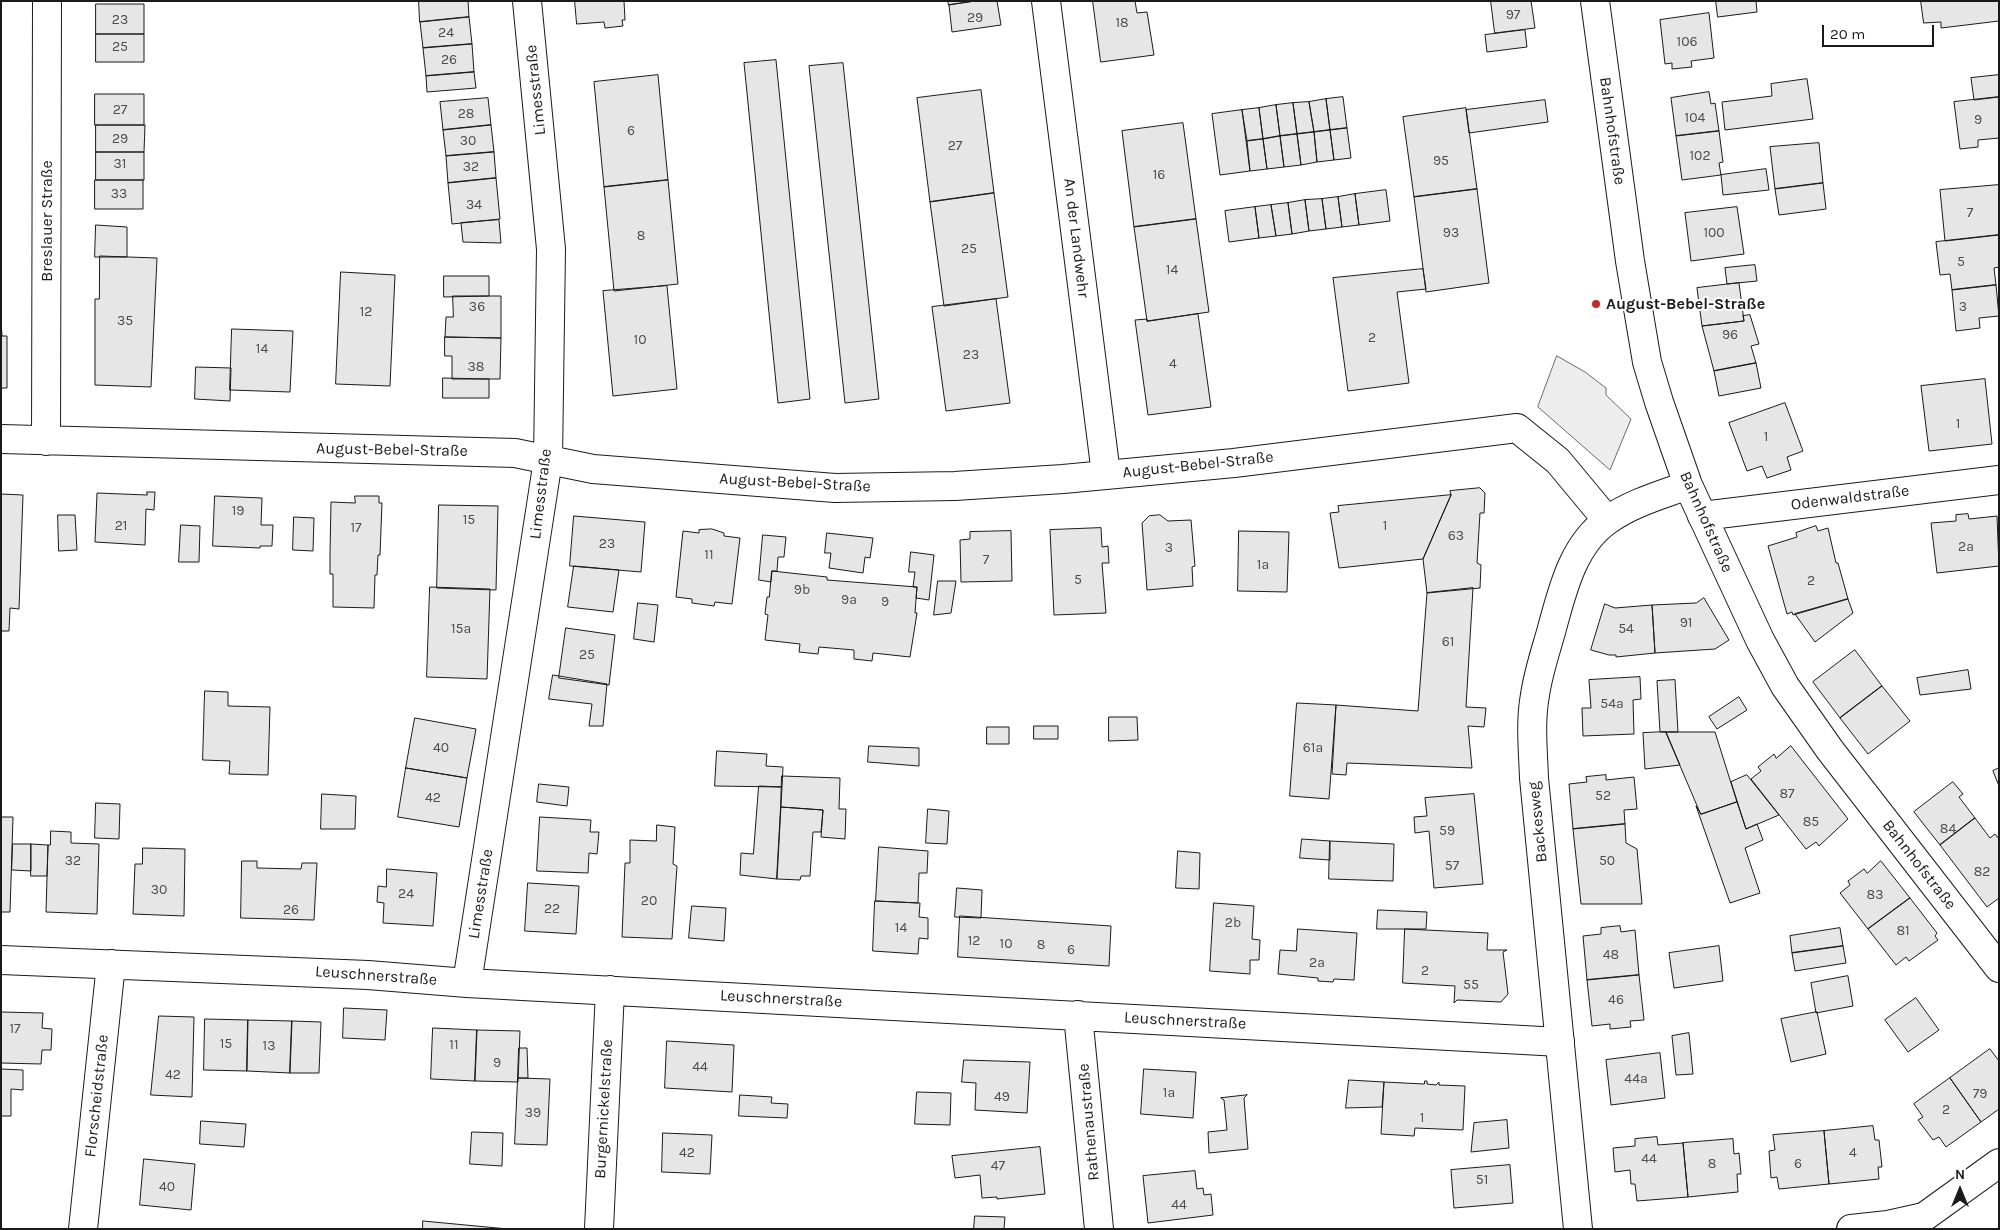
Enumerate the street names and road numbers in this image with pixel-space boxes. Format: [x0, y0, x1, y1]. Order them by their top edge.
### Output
street label: Limesstraße [522, 44, 550, 136]
street label: Bahnhofstraße [1595, 76, 1629, 186]
street label: Breslauer Straße [37, 160, 57, 282]
street label: An der Landwehr [1059, 177, 1093, 299]
street label: August-Bebel-Straße [316, 439, 468, 461]
street label: Limesstraße [526, 448, 556, 540]
street label: August-Bebel-Straße [1122, 448, 1274, 482]
street label: Bahnhofstraße [1675, 468, 1737, 576]
street label: August-Bebel-Straße [719, 469, 871, 497]
street label: Odenwaldstraße [1790, 481, 1910, 515]
street label: Backesweg [1524, 780, 1552, 864]
street label: Bahnhofstraße [1878, 816, 1960, 914]
street label: Limesstraße [464, 848, 498, 940]
street label: Leuschnerstraße [314, 962, 438, 990]
street label: Leuschnerstraße [719, 986, 843, 1012]
street label: Leuschnerstraße [1123, 1008, 1247, 1034]
street label: Florscheidstraße [81, 1034, 113, 1158]
street label: Burgernickelstraße [591, 1039, 617, 1179]
street label: Rathenaustraße [1074, 1063, 1104, 1181]

